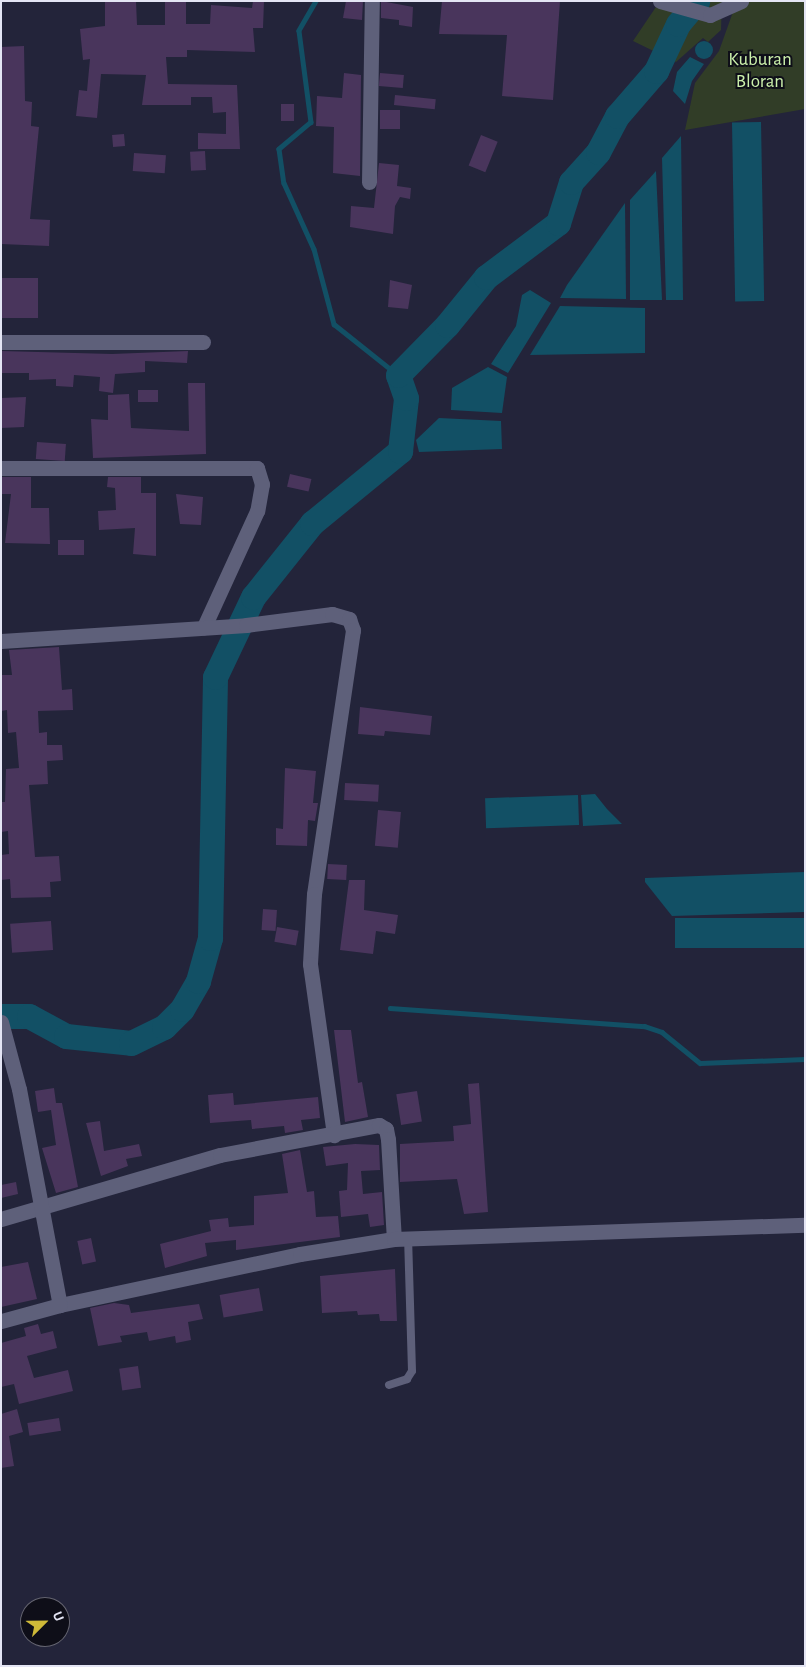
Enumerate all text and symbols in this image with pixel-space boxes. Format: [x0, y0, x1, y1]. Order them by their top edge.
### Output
park label: Kuburan Bloran [728, 49, 792, 93]
north arrow [20, 1597, 70, 1647]
text: U [50, 1610, 66, 1623]

